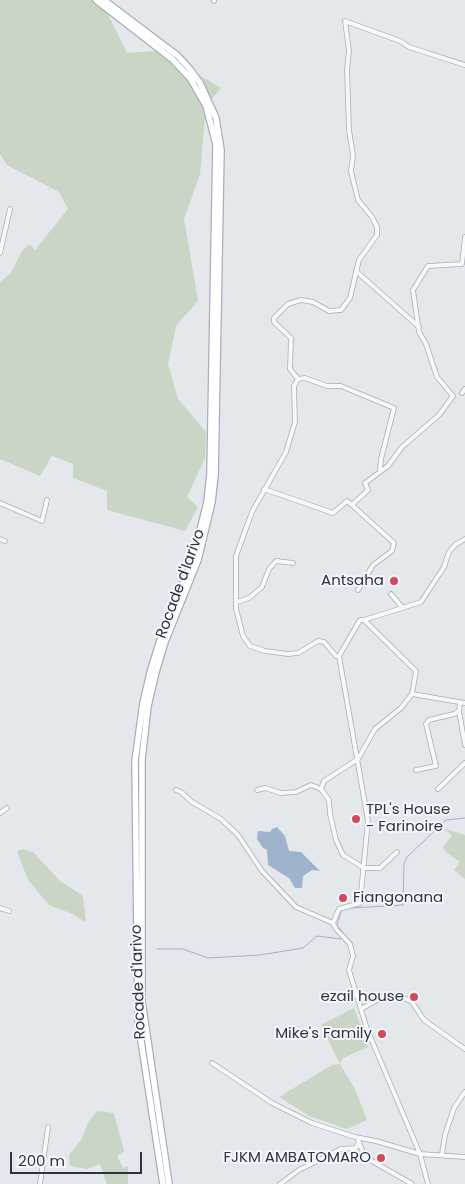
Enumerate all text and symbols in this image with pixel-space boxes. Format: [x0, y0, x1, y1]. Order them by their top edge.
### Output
street label: Rocade d'Iarivo [153, 527, 209, 641]
place label: Antsaha [321, 572, 384, 590]
marker: Antsaha [388, 575, 400, 587]
place label: TPL's House - Farinoire [366, 801, 450, 836]
marker: TPL's House - Farinoire [350, 813, 362, 825]
place label: Fiangonana [353, 889, 443, 907]
marker: Fiangonana [337, 892, 349, 904]
street label: Rocade d'Iarivo [128, 924, 150, 1040]
place label: ezail house [320, 988, 404, 1006]
marker: ezail house [408, 991, 420, 1003]
place label: Mike's Family [275, 1025, 372, 1043]
marker: Mike's Family [376, 1028, 388, 1040]
scale bar [12, 1142, 145, 1174]
place label: FJKM AMBATOMARO [223, 1149, 371, 1167]
text: 200 m [18, 1150, 65, 1171]
marker: FJKM AMBATOMARO [375, 1152, 387, 1164]

